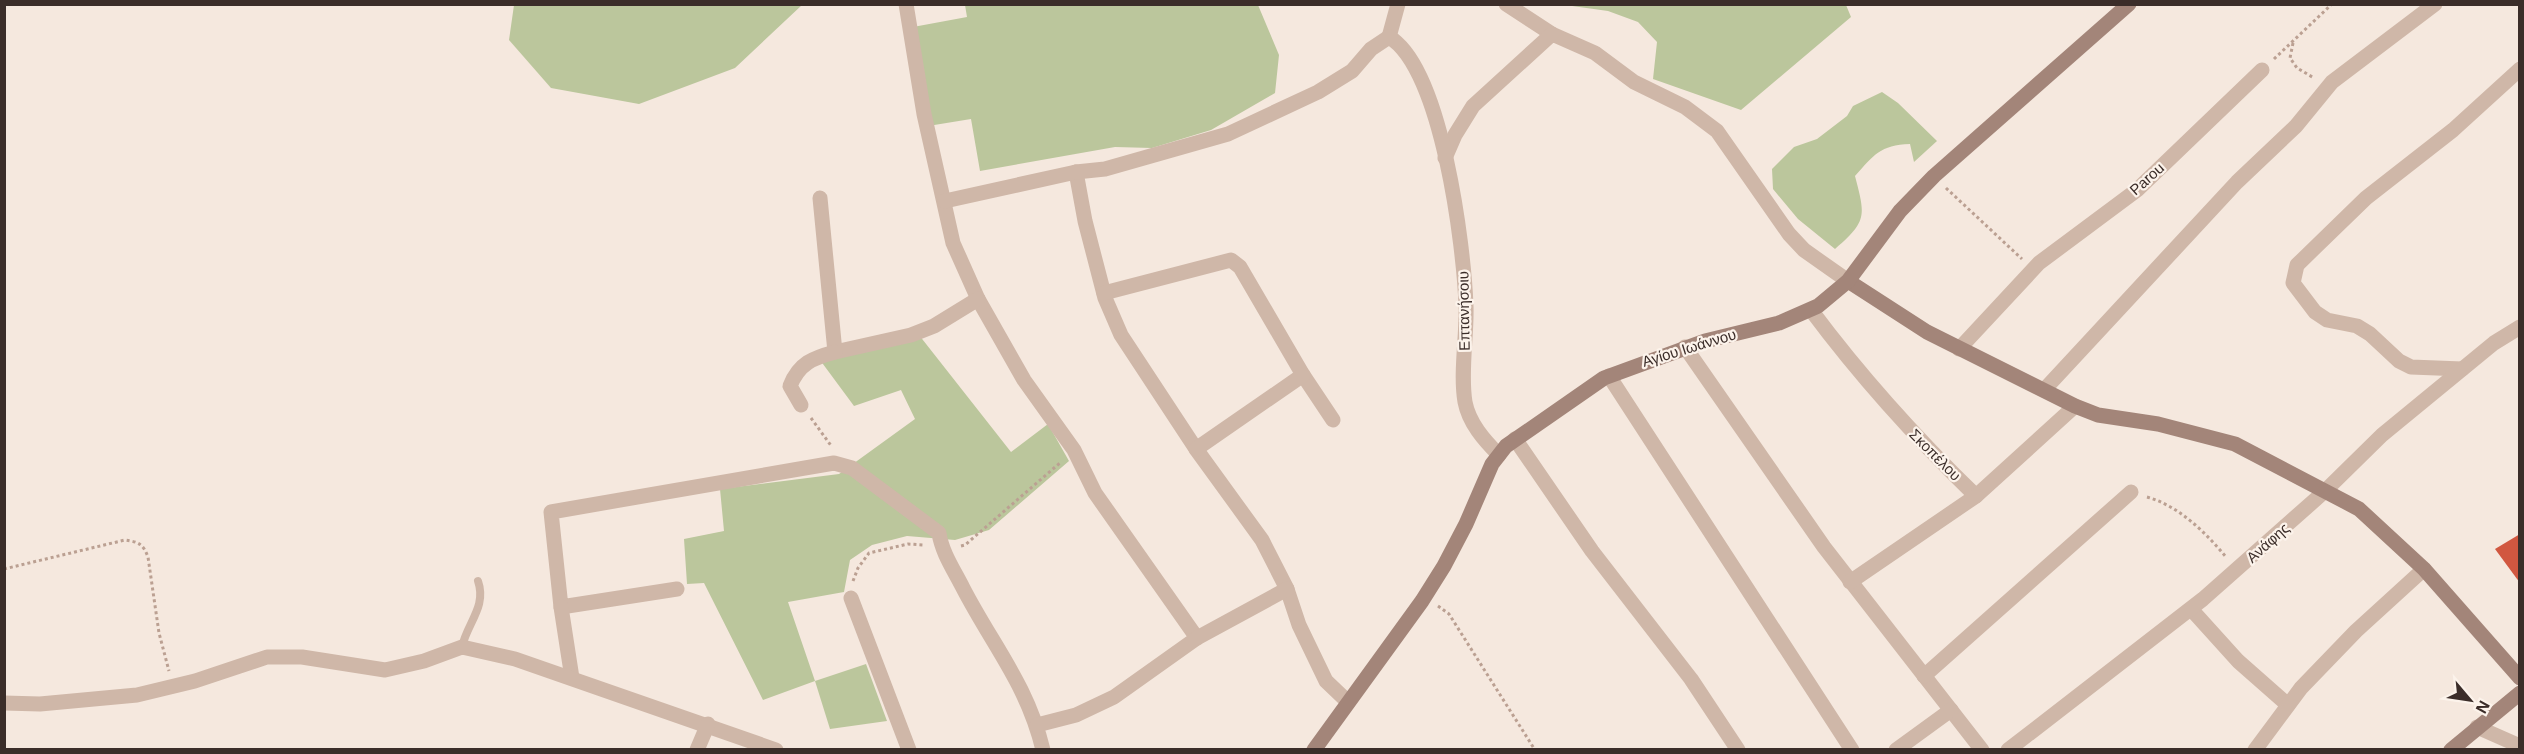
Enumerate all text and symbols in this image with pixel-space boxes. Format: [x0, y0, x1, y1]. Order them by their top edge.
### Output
street label: Parou [2126, 159, 2167, 198]
street label: Επτανήσοιυ [1454, 271, 1473, 351]
street label: Αγίου Ιωάννου [1640, 325, 1738, 370]
street label: Σκοπέλου [1906, 425, 1965, 484]
street label: Ανάφης [2243, 519, 2292, 566]
north arrow [2440, 670, 2500, 730]
text: N [2472, 698, 2493, 716]

